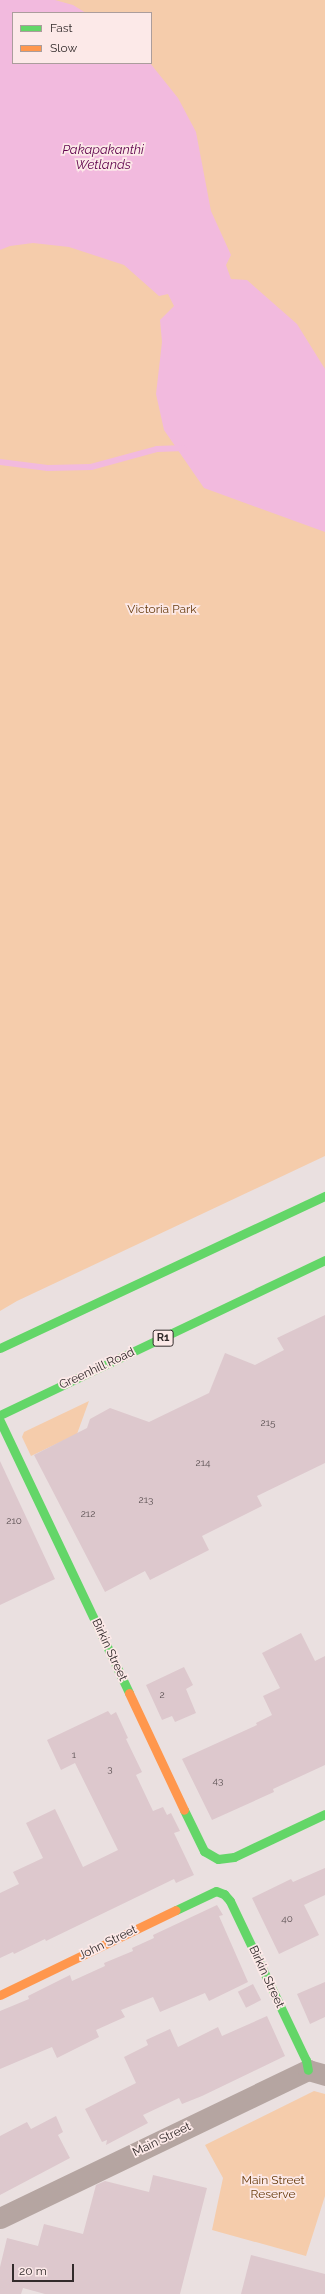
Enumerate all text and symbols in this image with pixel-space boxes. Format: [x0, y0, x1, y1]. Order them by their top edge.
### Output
legend [12, 12, 152, 64]
text: Fast [50, 21, 73, 35]
text: Slow [50, 41, 77, 55]
water label: Pakapakanthi Wetlands [62, 143, 144, 174]
park label: Victoria Park [127, 603, 197, 617]
road number: R1 [152, 1329, 174, 1347]
street label: Greenhill Road [57, 1345, 137, 1393]
house number: 215 [261, 1417, 275, 1429]
house number: 214 [196, 1457, 210, 1469]
house number: 213 [139, 1494, 153, 1506]
house number: 212 [81, 1508, 95, 1520]
house number: 210 [6, 1515, 22, 1527]
street label: Birkin Street [88, 1617, 130, 1683]
house number: 2 [159, 1689, 165, 1701]
house number: 1 [72, 1749, 76, 1761]
house number: 3 [107, 1763, 113, 1775]
house number: 43 [213, 1775, 223, 1787]
house number: 40 [281, 1913, 293, 1925]
street label: John Street [76, 1923, 140, 1963]
street label: Birkin Street [245, 1944, 287, 2010]
street label: Main Street [131, 2120, 193, 2160]
park label: Main Street Reserve [242, 2174, 304, 2202]
scale bar [14, 2256, 76, 2282]
text: 20 m [19, 2264, 47, 2278]

